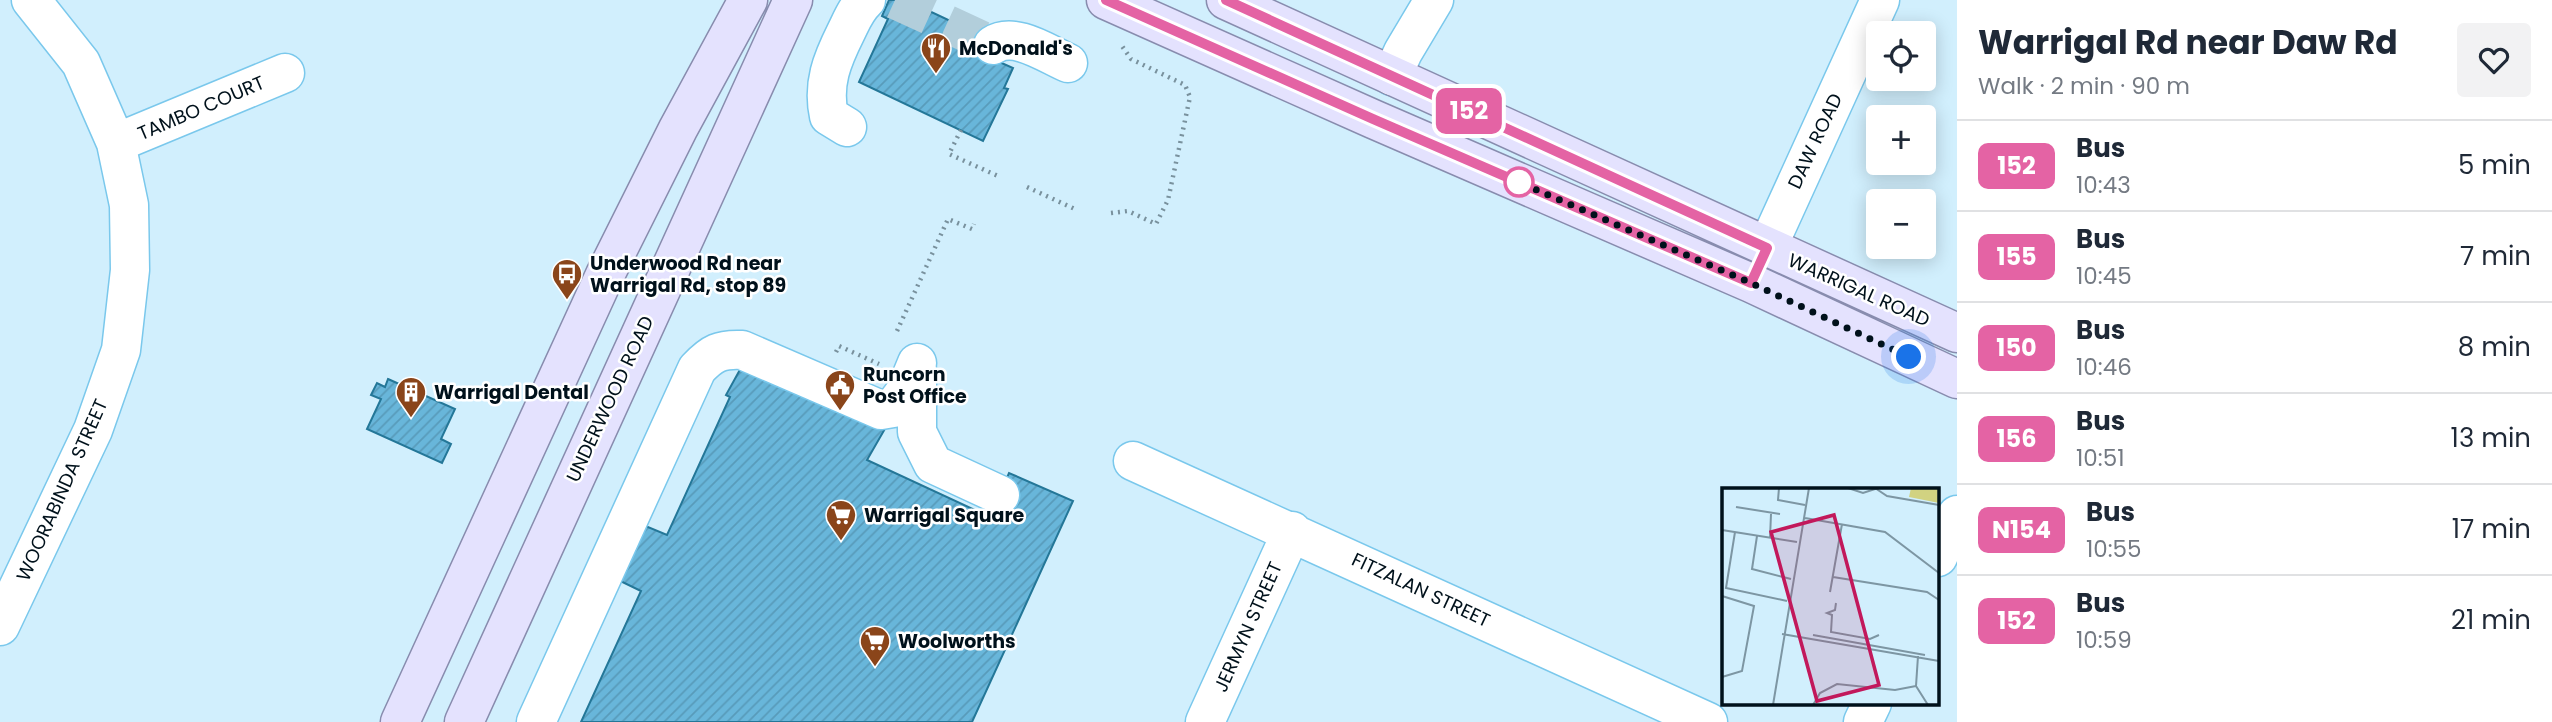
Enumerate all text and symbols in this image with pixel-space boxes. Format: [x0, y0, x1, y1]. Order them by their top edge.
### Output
text: Warrigal Rd near Daw Rd [1978, 19, 2398, 66]
map controls [1866, 21, 1936, 259]
button: locate [1866, 21, 1936, 91]
button: heart [2457, 23, 2531, 97]
restaurant icon: McDonald's [919, 31, 953, 75]
place label: McDonald's [959, 35, 1073, 62]
street label: TAMBO COURT [133, 69, 269, 147]
text: Walk · 2 min · 90 m [1978, 70, 2190, 102]
line badge: 152 [1429, 88, 1509, 134]
street label: DAW ROAD [1781, 89, 1849, 193]
text: 152 [1450, 94, 1488, 127]
button: + [1866, 105, 1936, 175]
text: Bus [2076, 130, 2125, 166]
text: 5 min [2458, 147, 2531, 183]
text: 152 [1997, 149, 2036, 182]
unlabelled marker [1504, 167, 1534, 197]
text: 10:43 [2076, 169, 2131, 201]
button: − [1866, 189, 1936, 259]
text: Bus [2076, 221, 2125, 257]
text: 7 min [2460, 238, 2531, 274]
text: 155 [1996, 240, 2037, 273]
street label: WARRIGAL ROAD [1784, 247, 1934, 333]
place label: Underwood Rd near Warrigal Rd, stop 89 [590, 250, 786, 299]
bus stop icon: Underwood Rd near Warrigal Rd, stop 89 [550, 257, 584, 301]
text: 10:45 [2076, 260, 2132, 292]
street label: UNDERWOOD ROAD [560, 311, 660, 487]
text: Bus [2076, 312, 2125, 348]
text: 8 min [2458, 329, 2531, 365]
text: 150 [1996, 331, 2037, 364]
your location [1891, 339, 1926, 374]
text: 10:46 [2076, 351, 2132, 383]
place label: Runcorn Post Office [863, 361, 967, 410]
public building icon: Runcorn Post Office [823, 368, 857, 412]
building icon: Warrigal Dental [394, 375, 428, 419]
place label: Warrigal Dental [434, 379, 589, 406]
street label: WOORABINDA STREET [10, 395, 114, 585]
text: Bus [2076, 403, 2125, 439]
text: 13 min [2451, 420, 2531, 456]
text: 156 [1997, 422, 2036, 455]
text: 10:51 [2076, 442, 2125, 474]
inset map [1722, 488, 1940, 704]
text: Bus [2086, 494, 2135, 530]
supermarket icon: Warrigal Square [824, 498, 858, 542]
place label: Warrigal Square [864, 502, 1025, 529]
text: 17 min [2452, 511, 2531, 547]
text: N154 [1992, 513, 2051, 546]
text: 10:55 [2086, 533, 2142, 565]
street label: FITZALAN STREET [1347, 546, 1495, 634]
street label: JERMYN STREET [1207, 558, 1289, 696]
text: Bus [2076, 585, 2125, 621]
text: 21 min [2451, 602, 2531, 638]
text: 152 [1997, 604, 2036, 637]
supermarket icon: Woolworths [858, 624, 892, 668]
text: 10:59 [2076, 624, 2132, 656]
place label: Woolworths [898, 628, 1016, 655]

